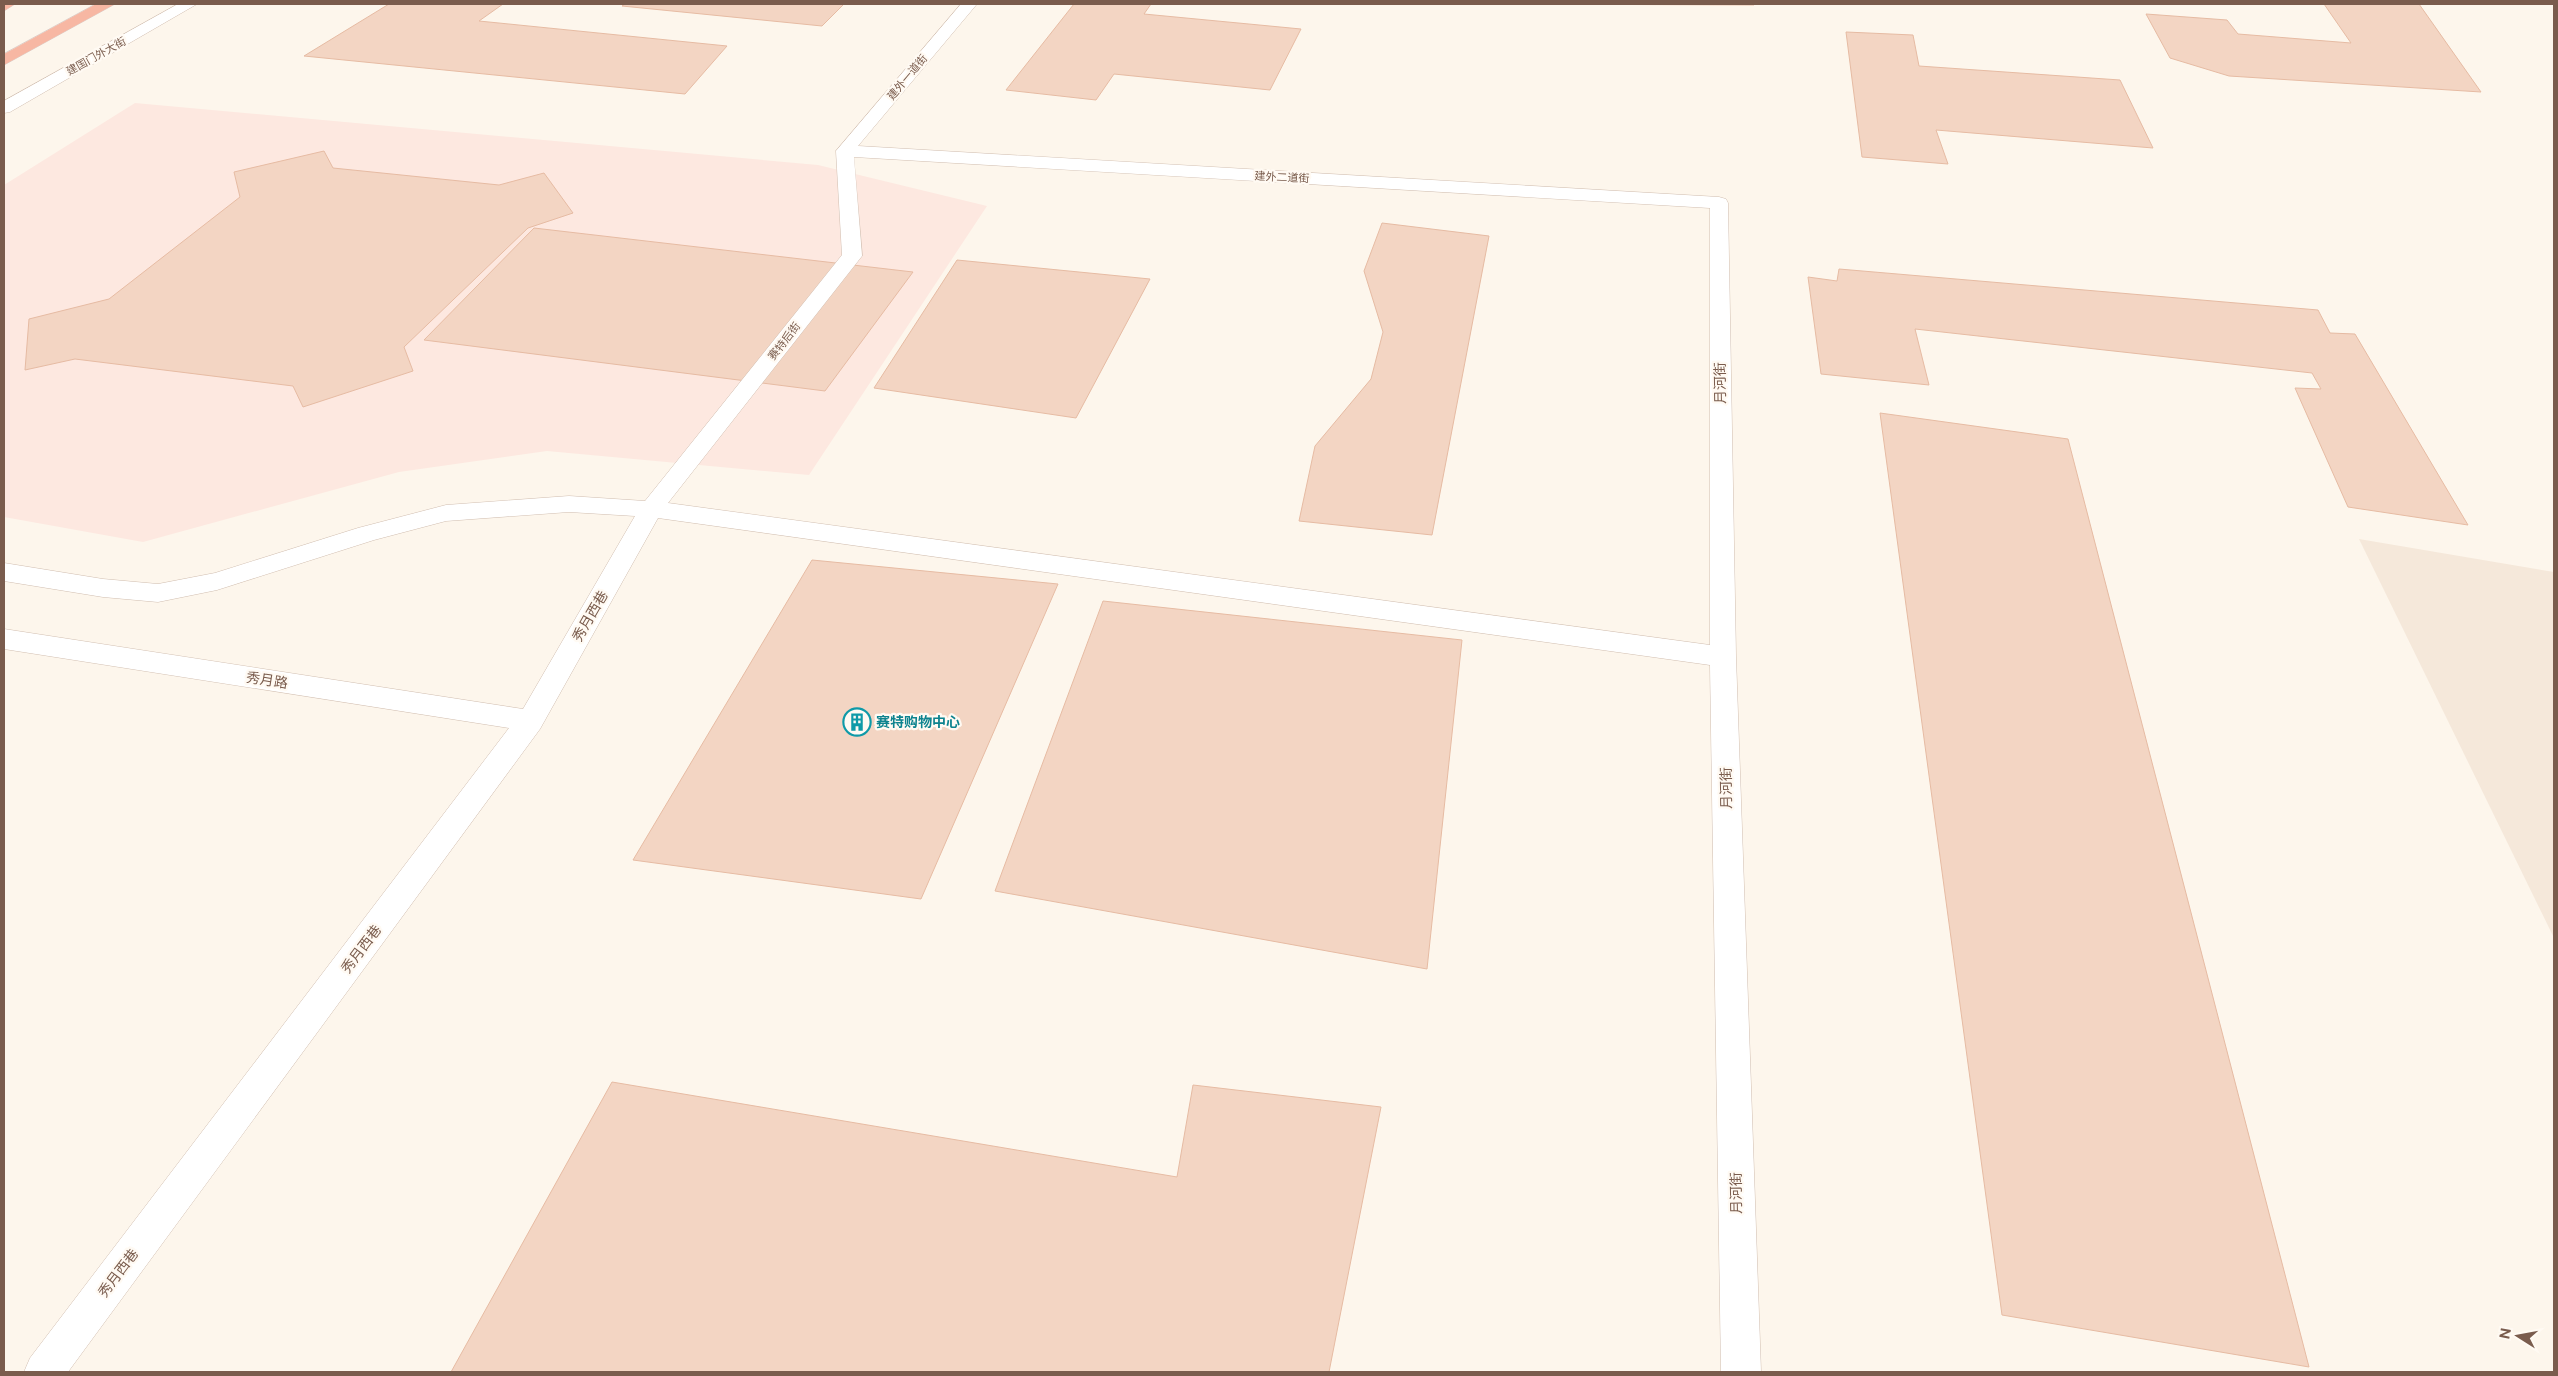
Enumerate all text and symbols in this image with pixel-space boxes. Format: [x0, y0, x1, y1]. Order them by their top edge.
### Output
street label: 建国门外大街 [64, 35, 128, 77]
street label: 建外一道街 [885, 52, 929, 102]
street label: 建外二道街 [1254, 170, 1310, 184]
street label: 赛特后街 [766, 320, 802, 362]
street label: 月河街 [1712, 362, 1728, 404]
street label: 秀月西巷 [569, 588, 611, 644]
street label: 秀月路 [245, 669, 289, 691]
building icon: 赛特购物中心 [842, 707, 872, 737]
place label: 赛特购物中心 [876, 714, 960, 730]
street label: 月河街 [1718, 767, 1734, 809]
street label: 秀月西巷 [338, 922, 384, 976]
street label: 月河街 [1728, 1172, 1744, 1214]
street label: 秀月西巷 [95, 1246, 141, 1300]
north arrow [2493, 1311, 2543, 1361]
text: N [2496, 1327, 2514, 1340]

